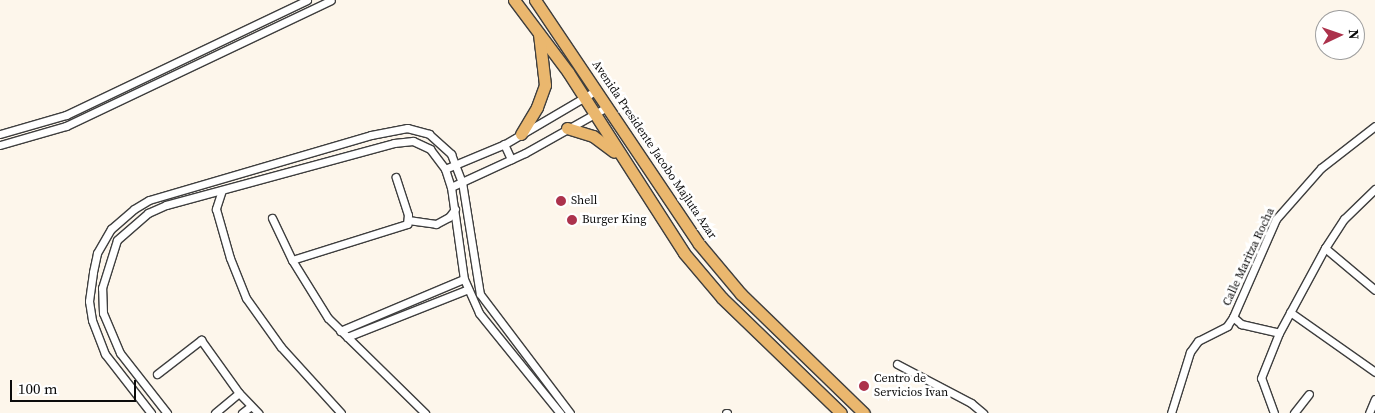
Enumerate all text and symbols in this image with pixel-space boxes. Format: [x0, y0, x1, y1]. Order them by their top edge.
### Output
north arrow [1315, 10, 1365, 60]
text: N [1344, 29, 1364, 40]
street label: Avenida Presidente Jacobo Majluta Azar [589, 58, 719, 242]
place label: Shell [571, 194, 597, 208]
marker: Shell [555, 195, 567, 207]
street label: Calle Maritza Rocha [1220, 206, 1278, 308]
place label: Burger King [582, 213, 646, 227]
marker: Burger King [566, 214, 578, 226]
scale bar [12, 370, 139, 402]
place label: Centro de Servicios Ivan [874, 372, 948, 400]
text: 100 m [18, 378, 58, 399]
marker: Centro de Servicios Ivan [858, 380, 870, 392]

